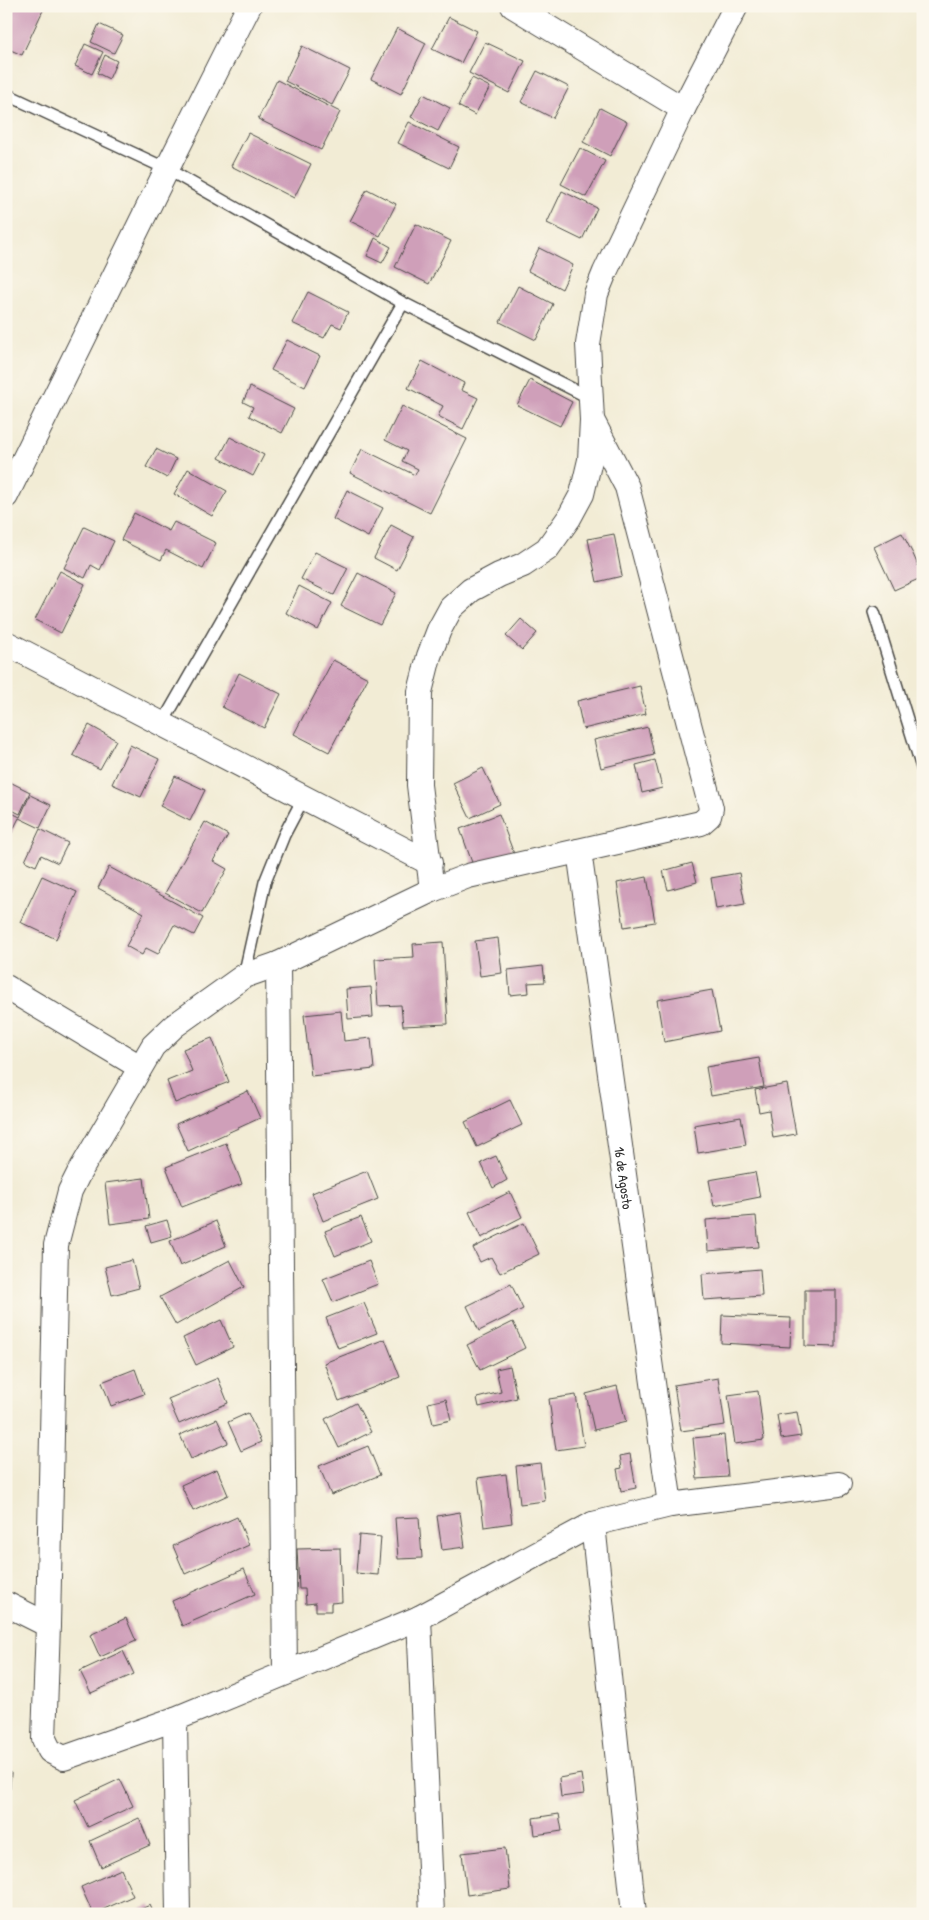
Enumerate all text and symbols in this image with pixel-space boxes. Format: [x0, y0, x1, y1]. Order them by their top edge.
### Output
street label: 16 de Agosto [611, 1145, 638, 1211]

